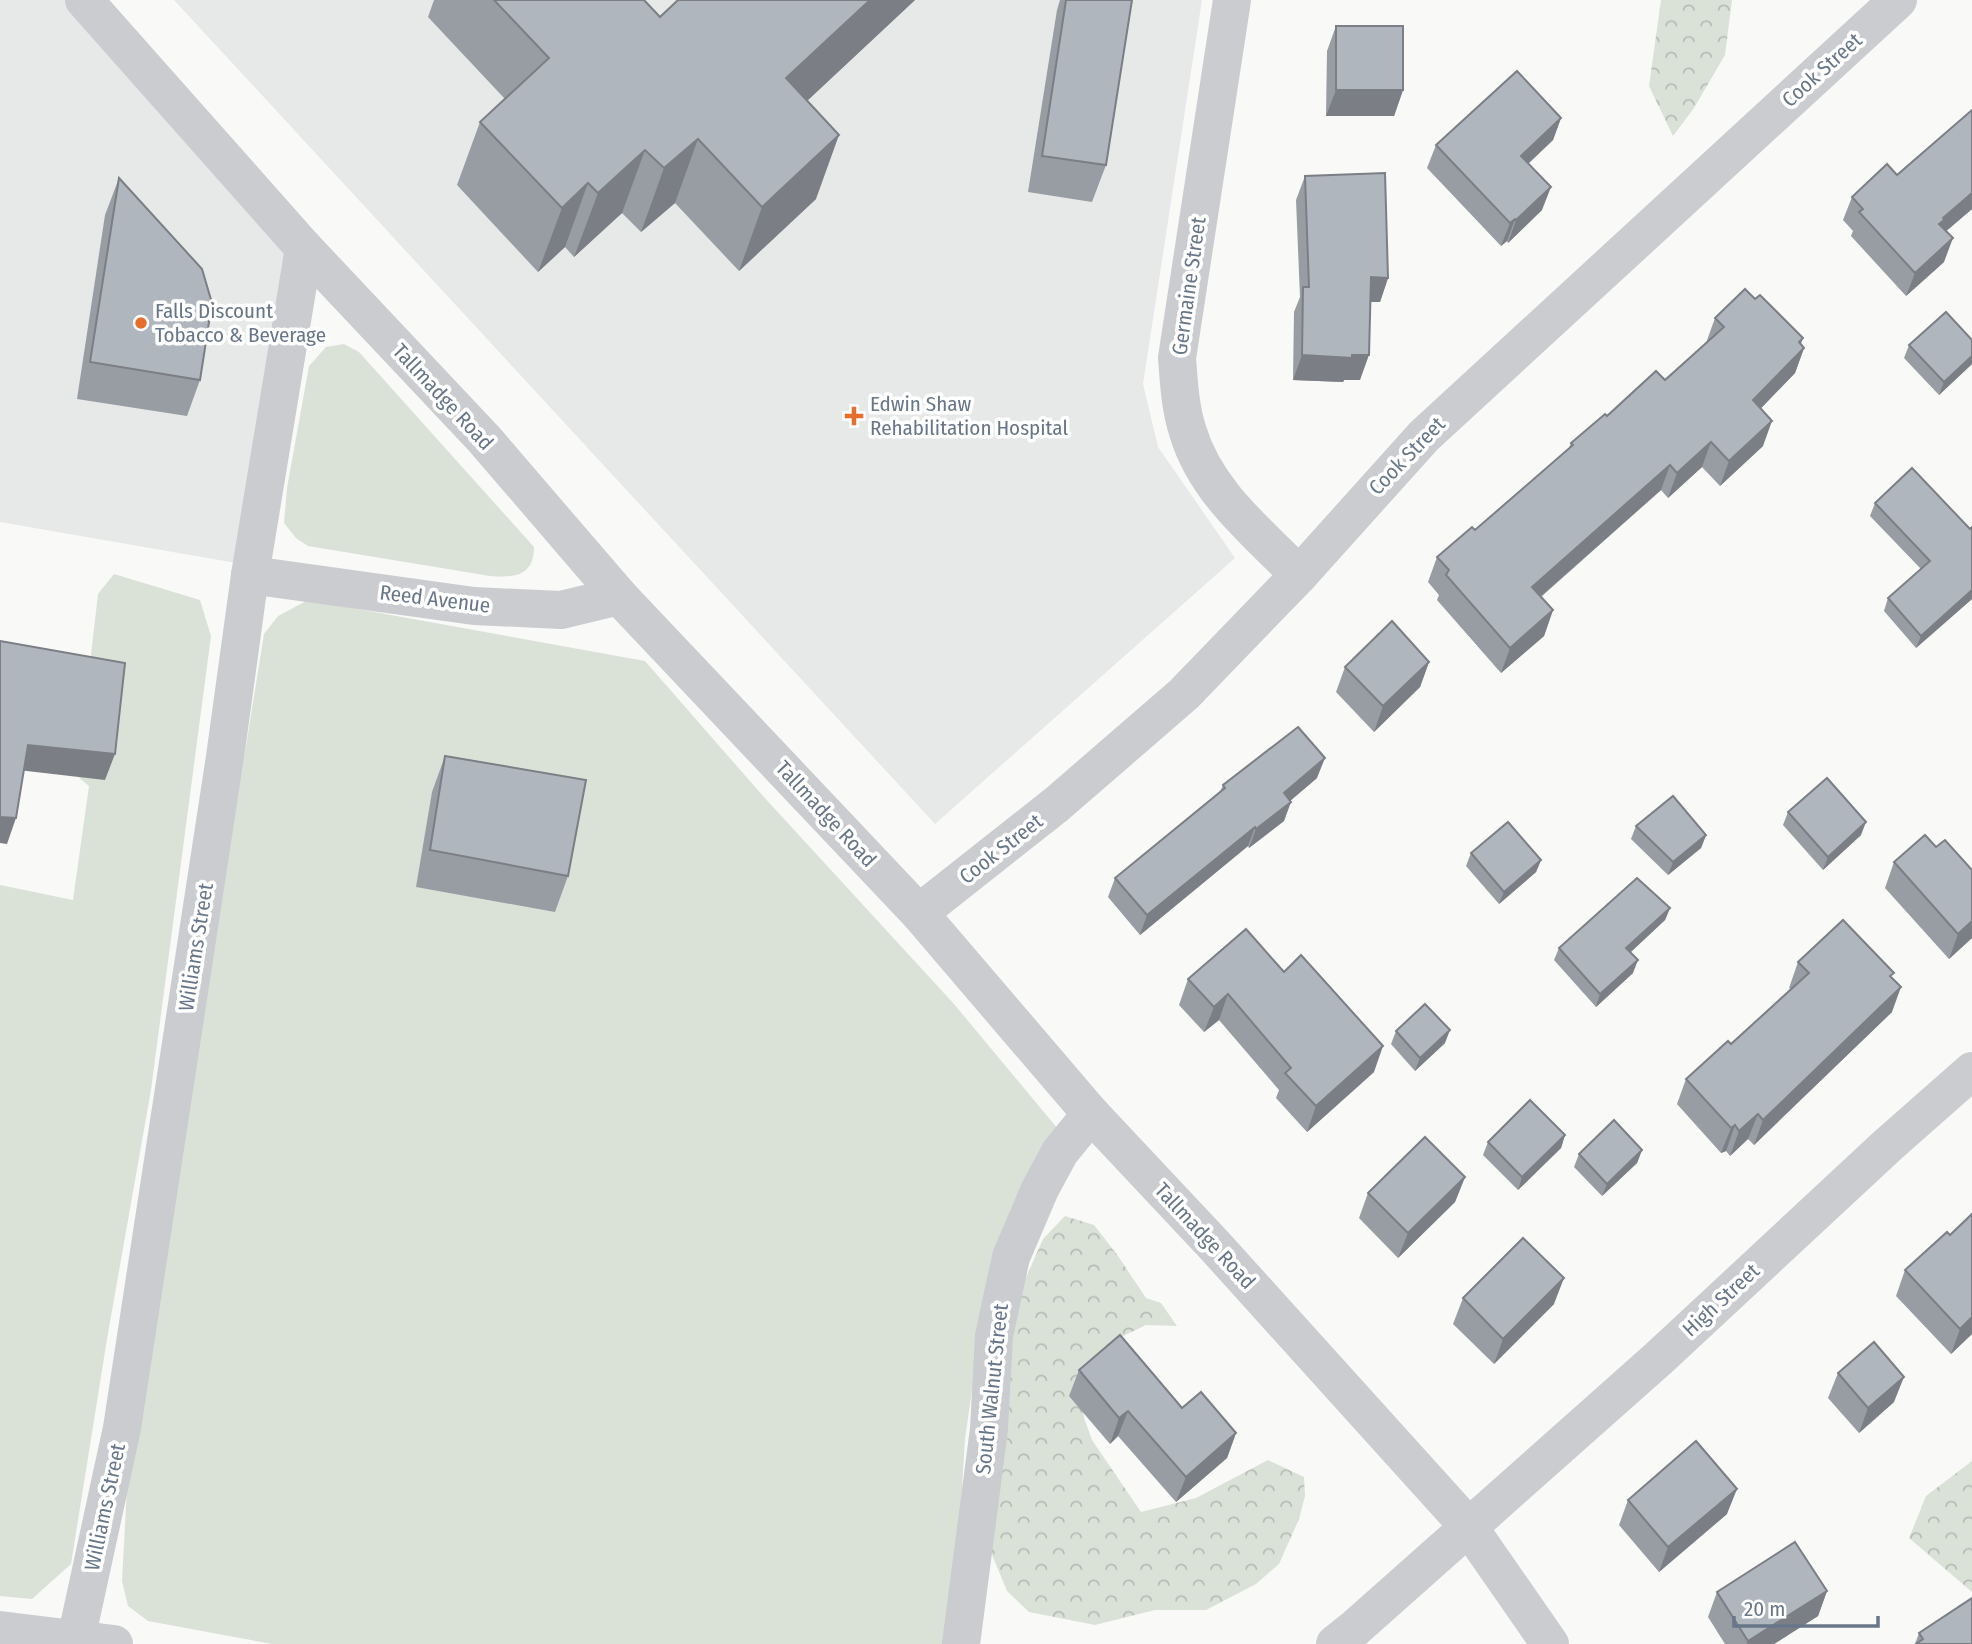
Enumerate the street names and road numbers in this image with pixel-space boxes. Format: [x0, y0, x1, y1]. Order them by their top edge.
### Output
street label: Cook Street [1777, 27, 1867, 113]
street label: Germaine Street [1166, 215, 1212, 357]
street label: Tallmadge Road [387, 338, 499, 456]
street label: Cook Street [1363, 411, 1451, 501]
street label: Reed Avenue [378, 579, 492, 619]
street label: Tallmadge Road [770, 755, 882, 873]
street label: Cook Street [954, 808, 1048, 890]
street label: Williams Street [173, 881, 219, 1013]
street label: Tallmadge Road [1149, 1177, 1261, 1295]
street label: High Street [1677, 1258, 1765, 1342]
street label: South Walnut Street [970, 1302, 1014, 1476]
street label: Williams Street [79, 1441, 131, 1573]

